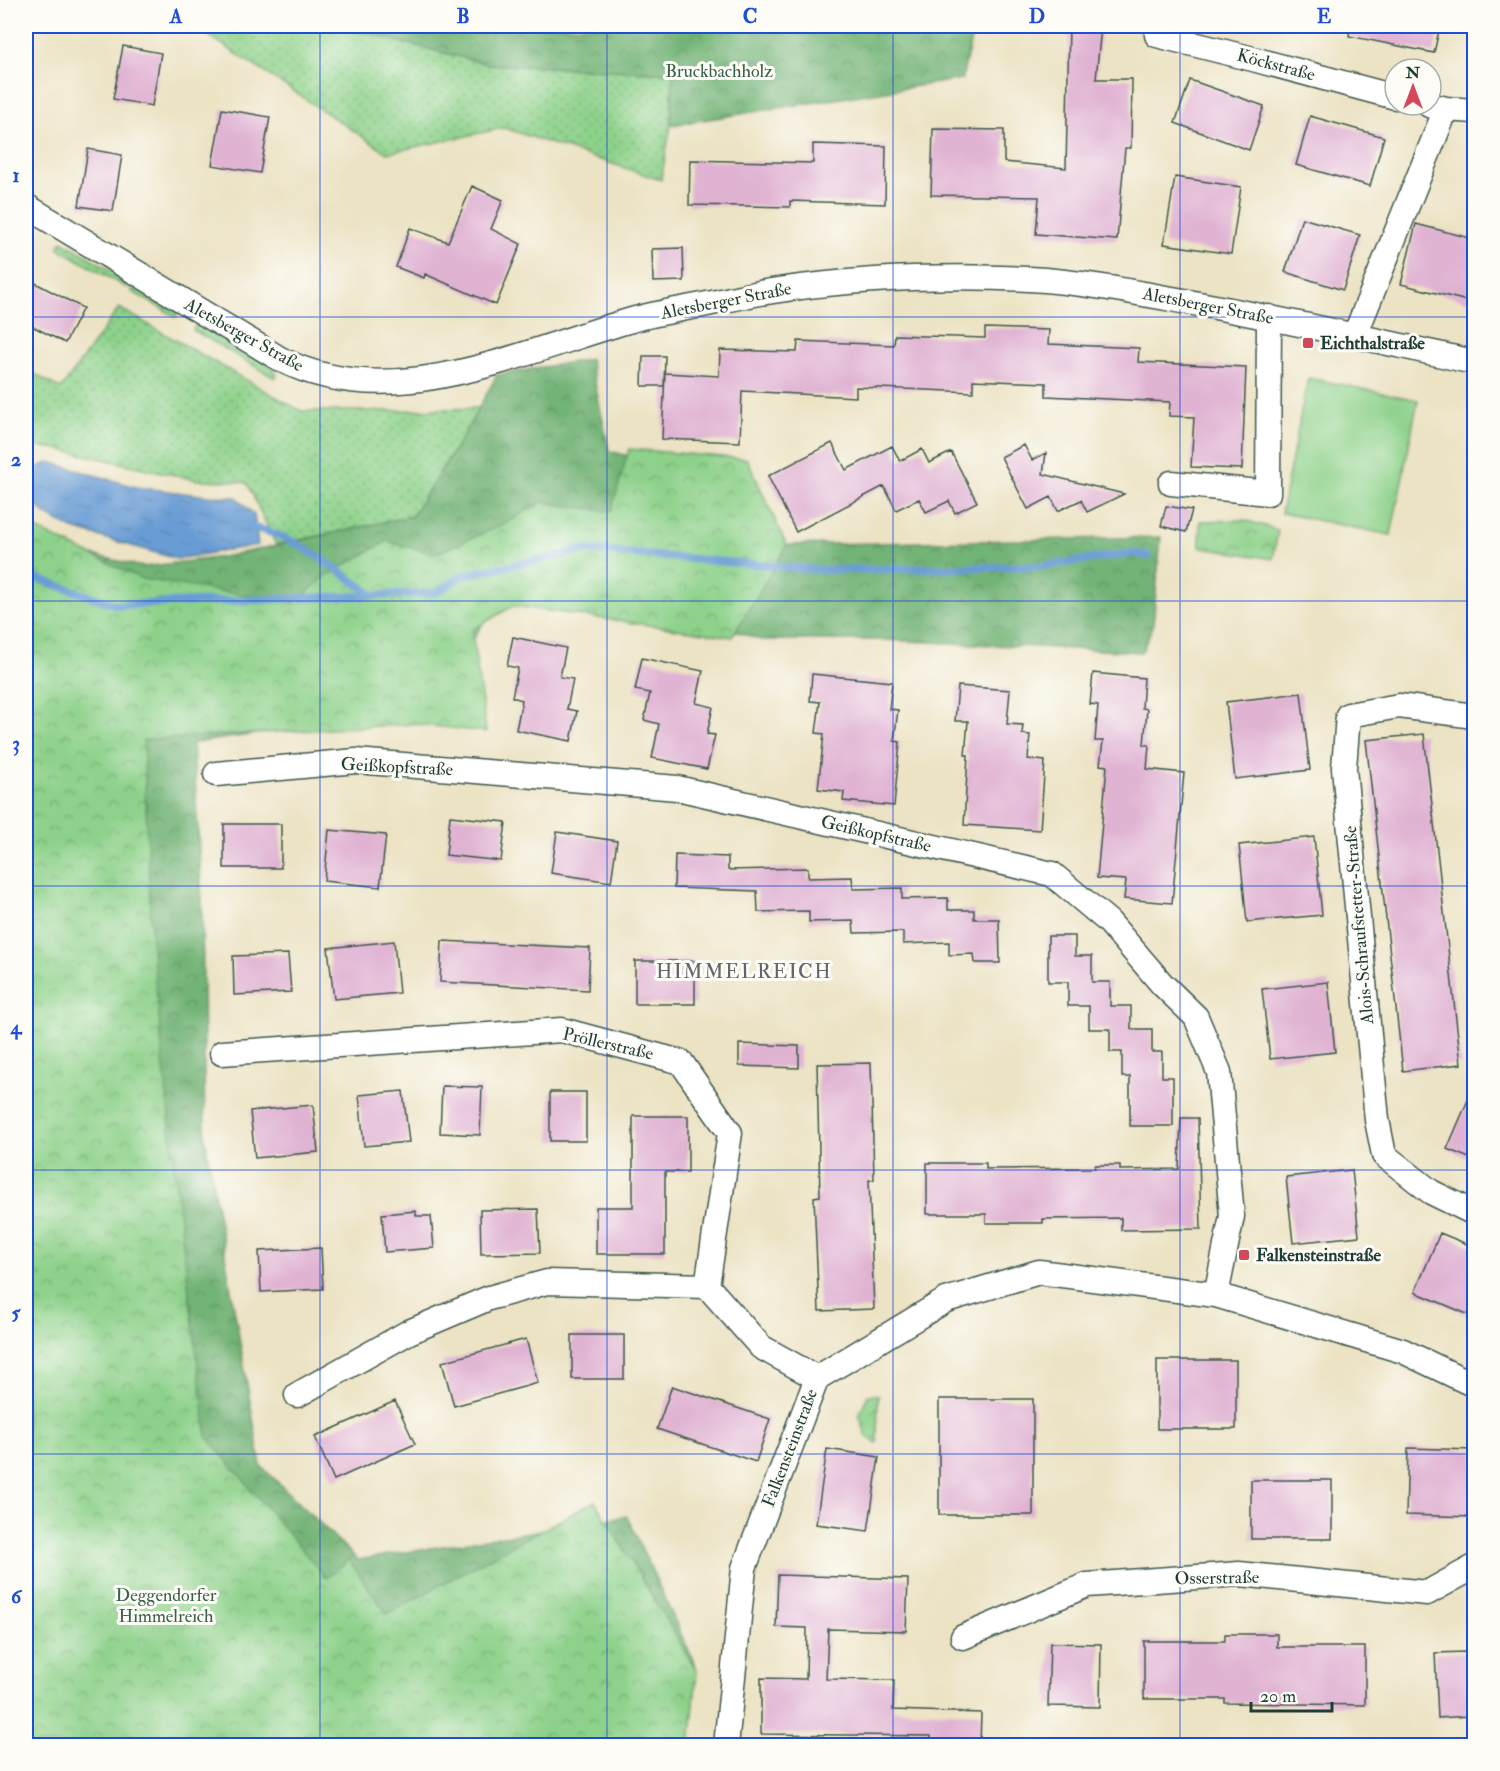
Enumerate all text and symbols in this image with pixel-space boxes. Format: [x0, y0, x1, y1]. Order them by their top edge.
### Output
text: A [169, 4, 183, 29]
text: B [456, 4, 470, 29]
text: C [743, 4, 757, 29]
text: D [1029, 4, 1045, 29]
text: E [1317, 4, 1332, 29]
street label: Köckstraße [1234, 44, 1318, 87]
north arrow [1383, 57, 1443, 117]
park label: Bruckbachholz [665, 60, 773, 83]
text: N [1405, 63, 1421, 83]
text: 1 [12, 163, 20, 188]
street label: Aletsberger Straße [658, 277, 794, 325]
street label: Aletsberger Straße [1140, 282, 1276, 330]
street label: Aletsberger Straße [180, 292, 308, 377]
place label: Eichthalstraße [1320, 332, 1425, 355]
marker: Eichthalstraße [1301, 336, 1315, 350]
text: 2 [11, 447, 21, 472]
text: 3 [12, 731, 20, 756]
street label: Geißkopfstraße [340, 753, 454, 781]
street label: Geißkopfstraße [819, 810, 934, 858]
street label: Alois-Schraufstetter-Straße [1339, 824, 1379, 1026]
district label: HIMMELREICH [656, 959, 832, 984]
text: 4 [10, 1015, 23, 1040]
street label: Pröllerstraße [560, 1022, 656, 1066]
place label: Falkensteinstraße [1256, 1244, 1381, 1267]
marker: Falkensteinstraße [1237, 1248, 1251, 1262]
text: 5 [12, 1300, 22, 1325]
street label: Falkensteinstraße [757, 1385, 823, 1510]
street label: Osserstraße [1175, 1566, 1260, 1590]
text: 6 [11, 1584, 23, 1609]
park label: Deggendorfer Himmelreich [116, 1584, 217, 1628]
scale bar [1251, 1675, 1332, 1713]
text: 20 m [1260, 1685, 1296, 1708]

